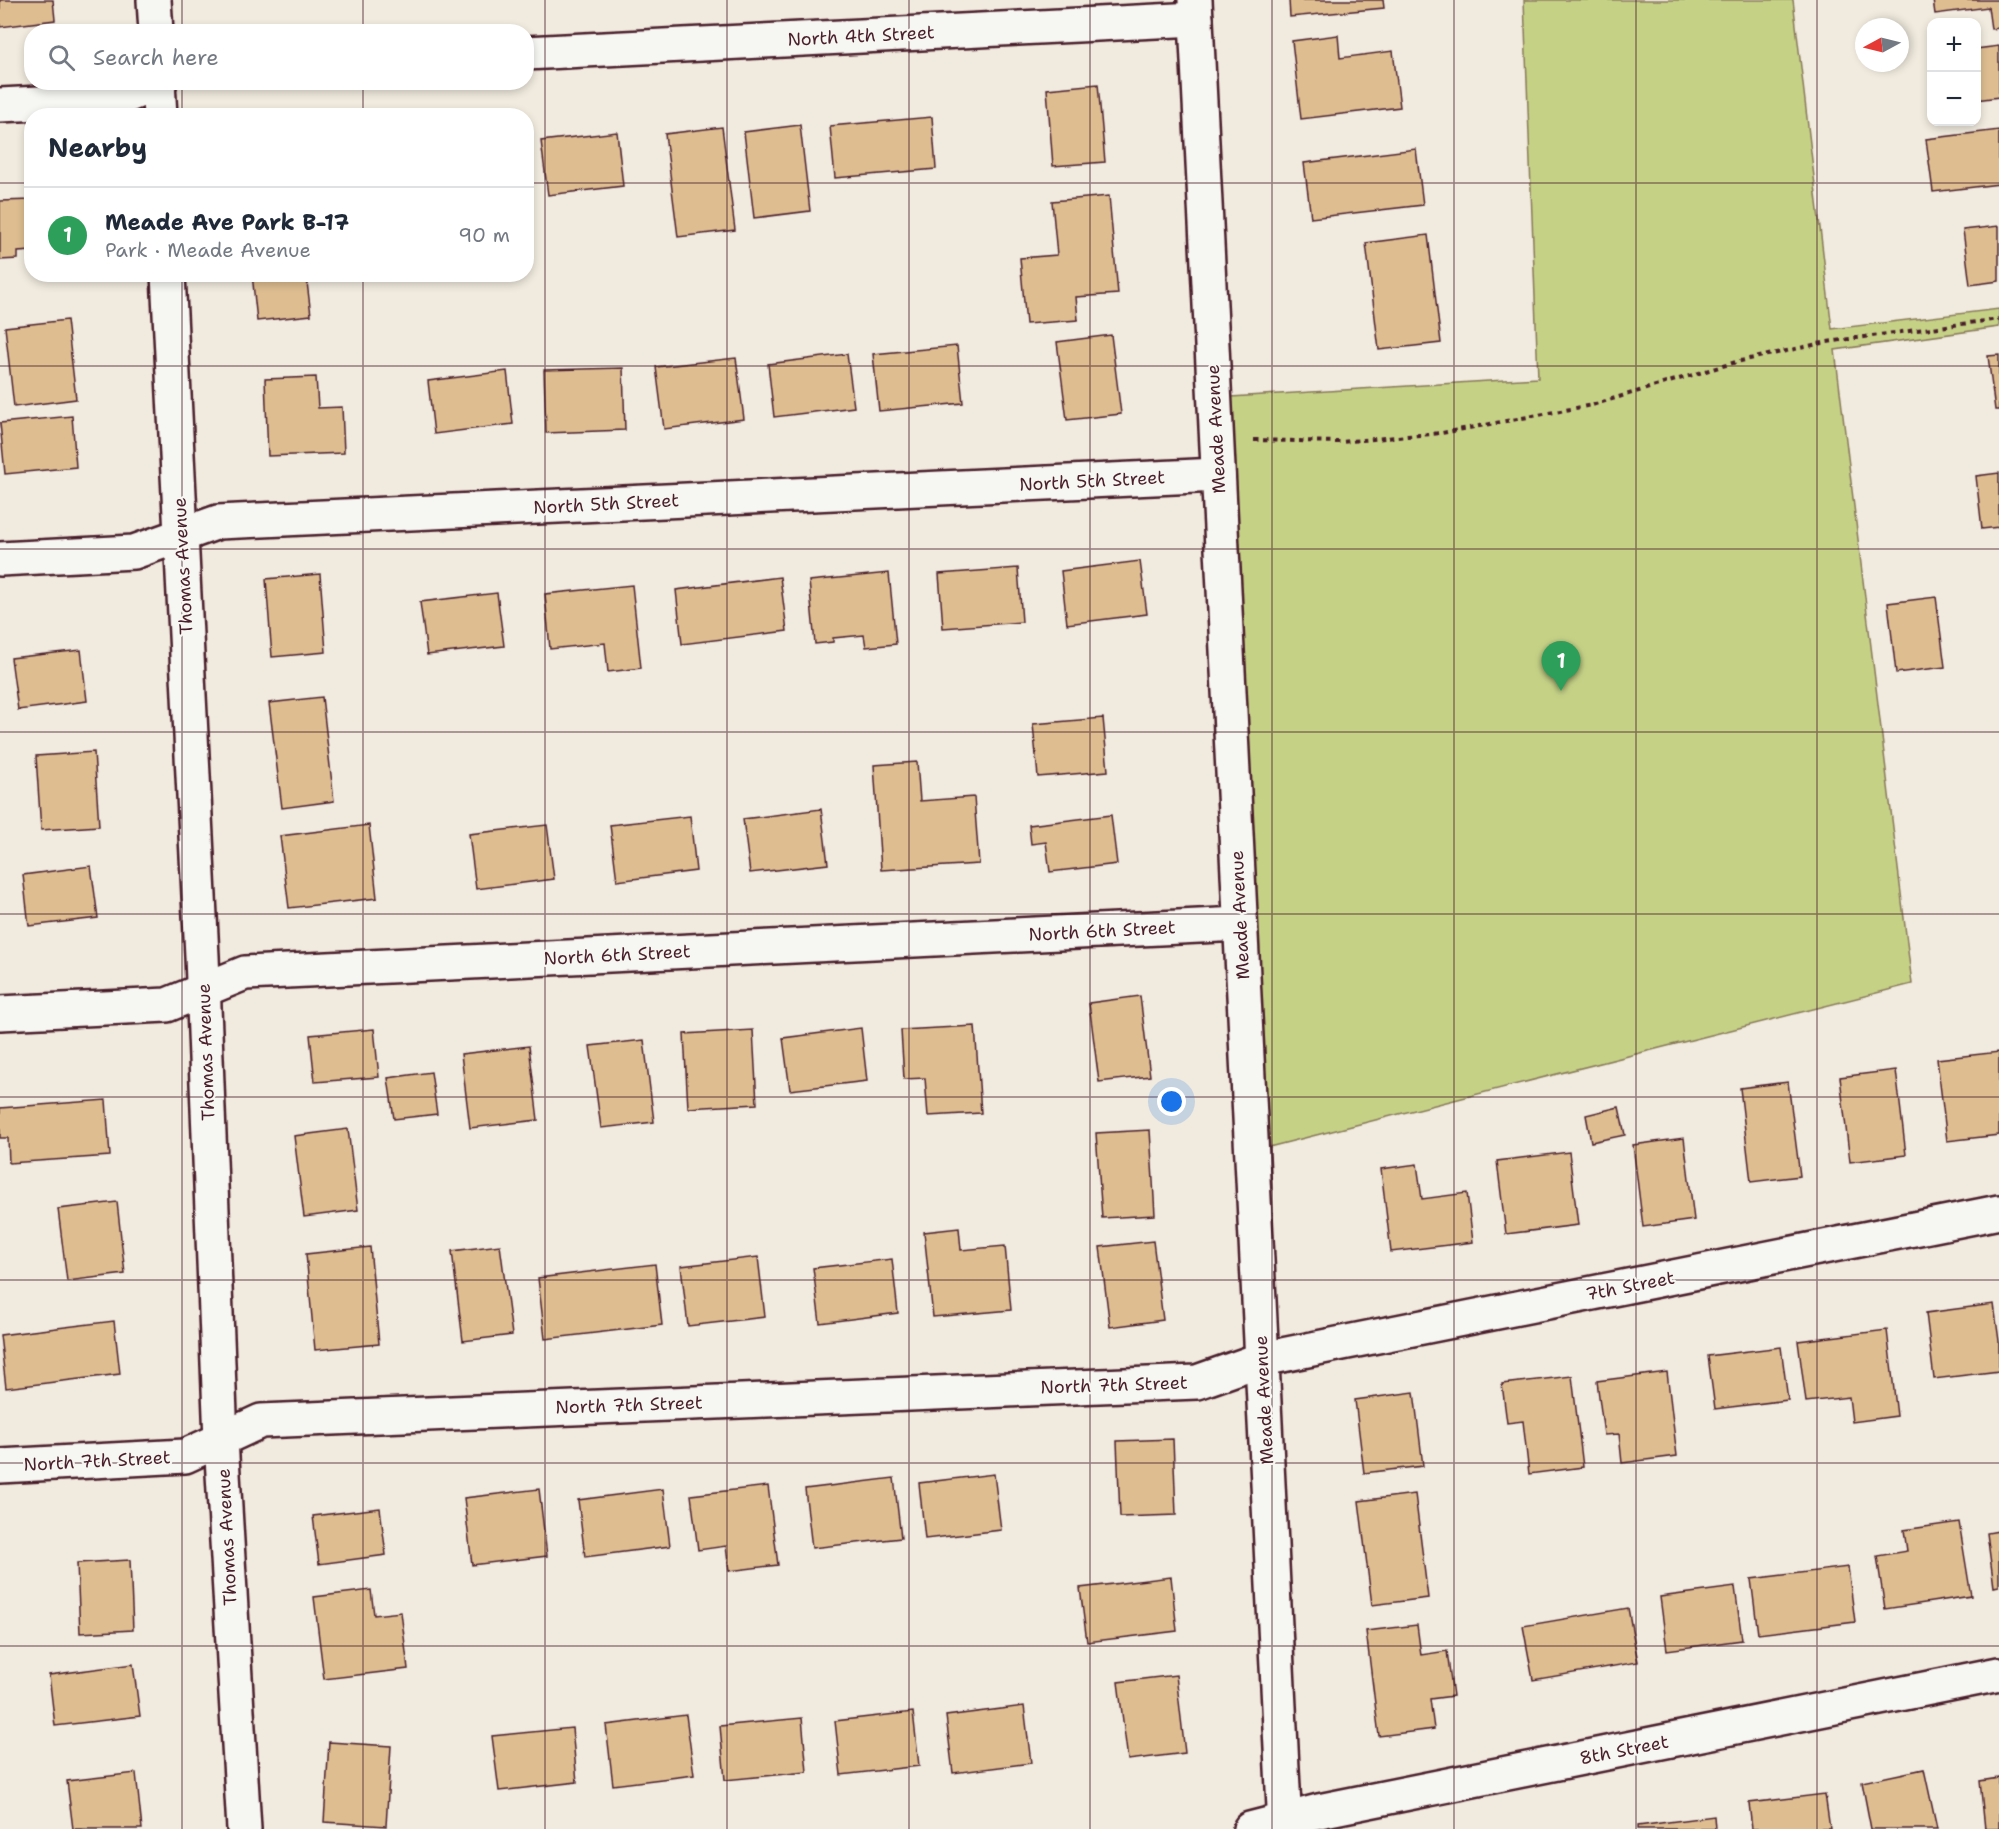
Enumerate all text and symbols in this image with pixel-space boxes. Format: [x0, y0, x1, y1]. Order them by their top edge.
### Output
north arrow [1855, 18, 1909, 72]
map controls [1927, 18, 1981, 126]
button: + [1927, 18, 1981, 72]
street label: North 4th Street [787, 20, 935, 52]
search box [24, 24, 534, 90]
icon: search [45, 41, 78, 74]
text: Search here [93, 43, 219, 72]
button: − [1927, 72, 1981, 126]
text: Nearby [48, 130, 147, 165]
text: Meade Ave Park B-17 [105, 208, 349, 237]
text: 1 [63, 222, 72, 248]
text: 90 m [458, 222, 510, 248]
text: Park · Meade Avenue [105, 237, 311, 263]
street label: Meade Avenue [1201, 364, 1231, 494]
street label: North 5th Street [1018, 465, 1166, 497]
street label: North 5th Street [532, 488, 680, 520]
street label: Thomas Avenue [167, 497, 199, 635]
pin: 1 [1542, 642, 1580, 691]
street label: Meade Avenue [1225, 850, 1255, 980]
street label: North 6th Street [1028, 915, 1176, 947]
street label: North 6th Street [543, 939, 691, 971]
street label: Thomas Avenue [192, 983, 220, 1121]
your location [1157, 1087, 1186, 1116]
street label: 7th Street [1583, 1266, 1677, 1306]
street label: Meade Avenue [1249, 1335, 1279, 1465]
street label: North 7th Street [1040, 1370, 1188, 1400]
street label: North 7th Street [555, 1390, 703, 1420]
street label: North 7th Street [23, 1445, 171, 1477]
street label: Thomas Avenue [211, 1468, 243, 1606]
street label: 8th Street [1577, 1730, 1671, 1770]

